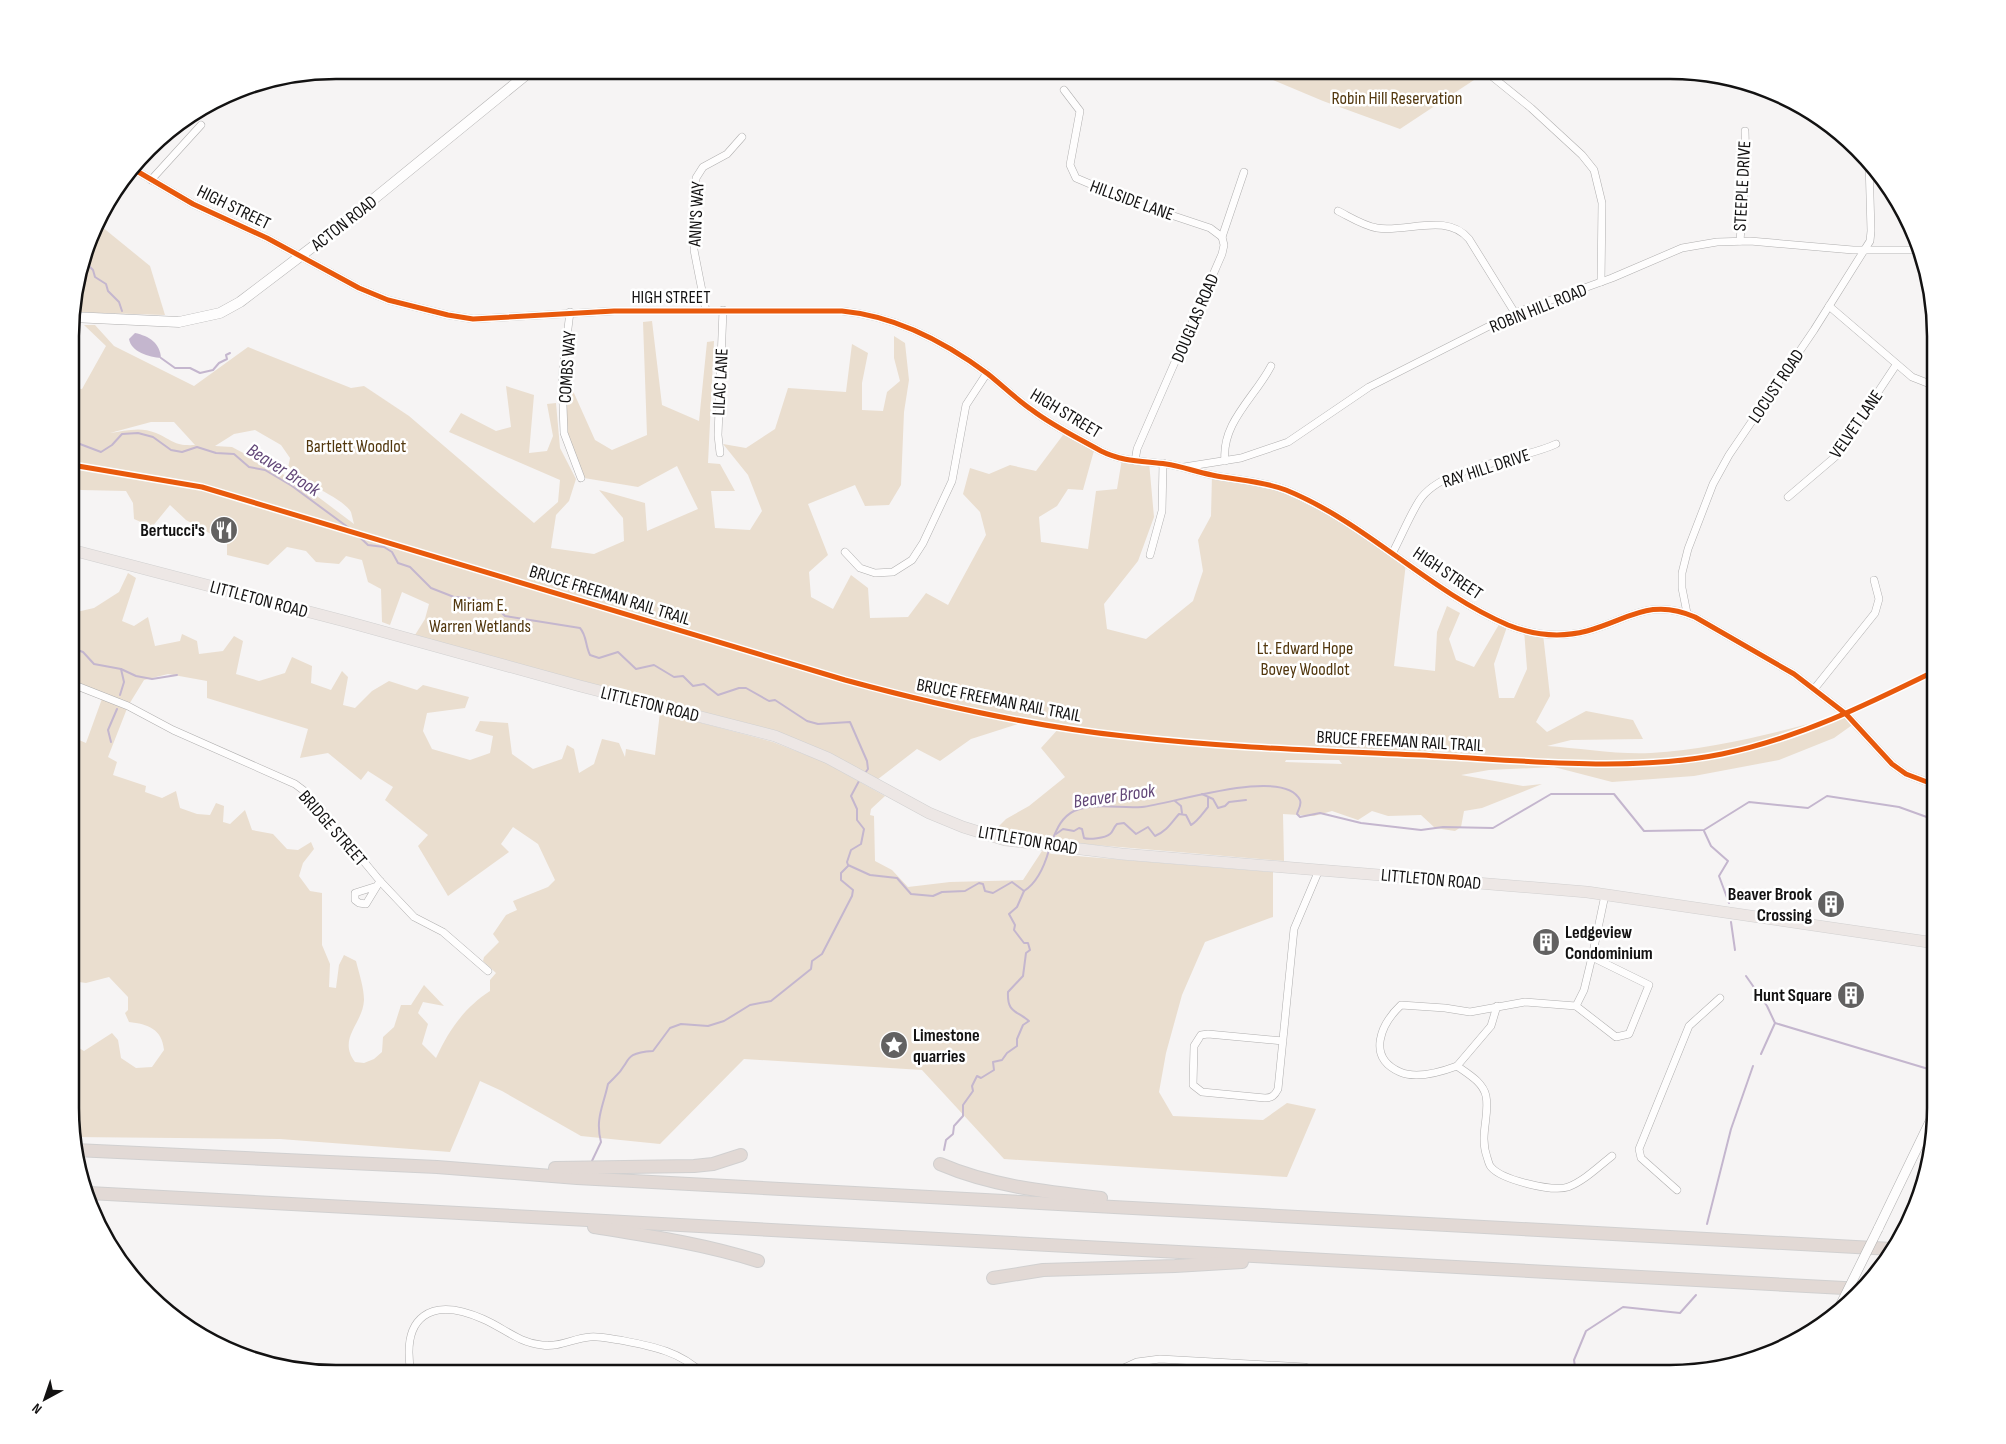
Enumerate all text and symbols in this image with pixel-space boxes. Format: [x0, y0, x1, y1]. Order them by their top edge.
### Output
park label: Robin Hill Reservation [1332, 88, 1463, 109]
street label: STEEPLE DRIVE [1730, 140, 1755, 232]
street label: HILLSIDE LANE [1087, 176, 1177, 225]
street label: ANN'S WAY [684, 180, 709, 248]
street label: HIGH STREET [194, 181, 274, 234]
street label: ACTON ROAD [306, 191, 381, 256]
street label: DOUGLAS ROAD [1167, 271, 1224, 366]
street label: ROBIN HILL ROAD [1486, 279, 1590, 338]
street label: HIGH STREET [631, 287, 711, 308]
street label: COMBS WAY [554, 330, 581, 404]
street label: LOCUST ROAD [1744, 346, 1809, 427]
street label: LILAC LANE [708, 348, 733, 416]
street label: HIGH STREET [1026, 384, 1105, 443]
street label: VELVET LANE [1825, 386, 1887, 462]
park label: Bartlett Woodlot [306, 436, 407, 457]
water label: Beaver Brook [242, 439, 325, 502]
street label: RAY HILL DRIVE [1440, 444, 1533, 492]
restaurant icon: Bertucci's [209, 515, 239, 545]
place label: Bertucci's [140, 520, 205, 541]
street label: HIGH STREET [1409, 543, 1486, 604]
street label: BRUCE FREEMAN RAIL TRAIL [527, 561, 693, 630]
street label: LITTLETON ROAD [208, 576, 310, 623]
park label: Miriam E. Warren Wetlands [429, 595, 531, 637]
park label: Lt. Edward Hope Bovey Woodlot [1257, 638, 1353, 680]
street label: BRUCE FREEMAN RAIL TRAIL [915, 674, 1083, 727]
street label: LITTLETON ROAD [599, 682, 701, 727]
street label: BRUCE FREEMAN RAIL TRAIL [1316, 727, 1484, 756]
water label: Beaver Brook [1072, 779, 1157, 814]
street label: BRIDGE STREET [294, 786, 371, 870]
street label: LITTLETON ROAD [977, 821, 1079, 860]
street label: LITTLETON ROAD [1380, 865, 1482, 894]
place label: Beaver Brook Crossing [1728, 884, 1812, 926]
building icon: Beaver Brook Crossing [1816, 889, 1846, 919]
place label: Ledgeview Condominium [1565, 922, 1653, 964]
building icon: Ledgeview Condominium [1531, 927, 1561, 957]
building icon: Hunt Square [1836, 980, 1866, 1010]
place label: Hunt Square [1753, 985, 1832, 1006]
place label: Limestone quarries [913, 1025, 980, 1067]
place icon: Limestone quarries [879, 1030, 909, 1060]
north arrow [20, 1374, 70, 1424]
text: N [29, 1400, 45, 1417]

